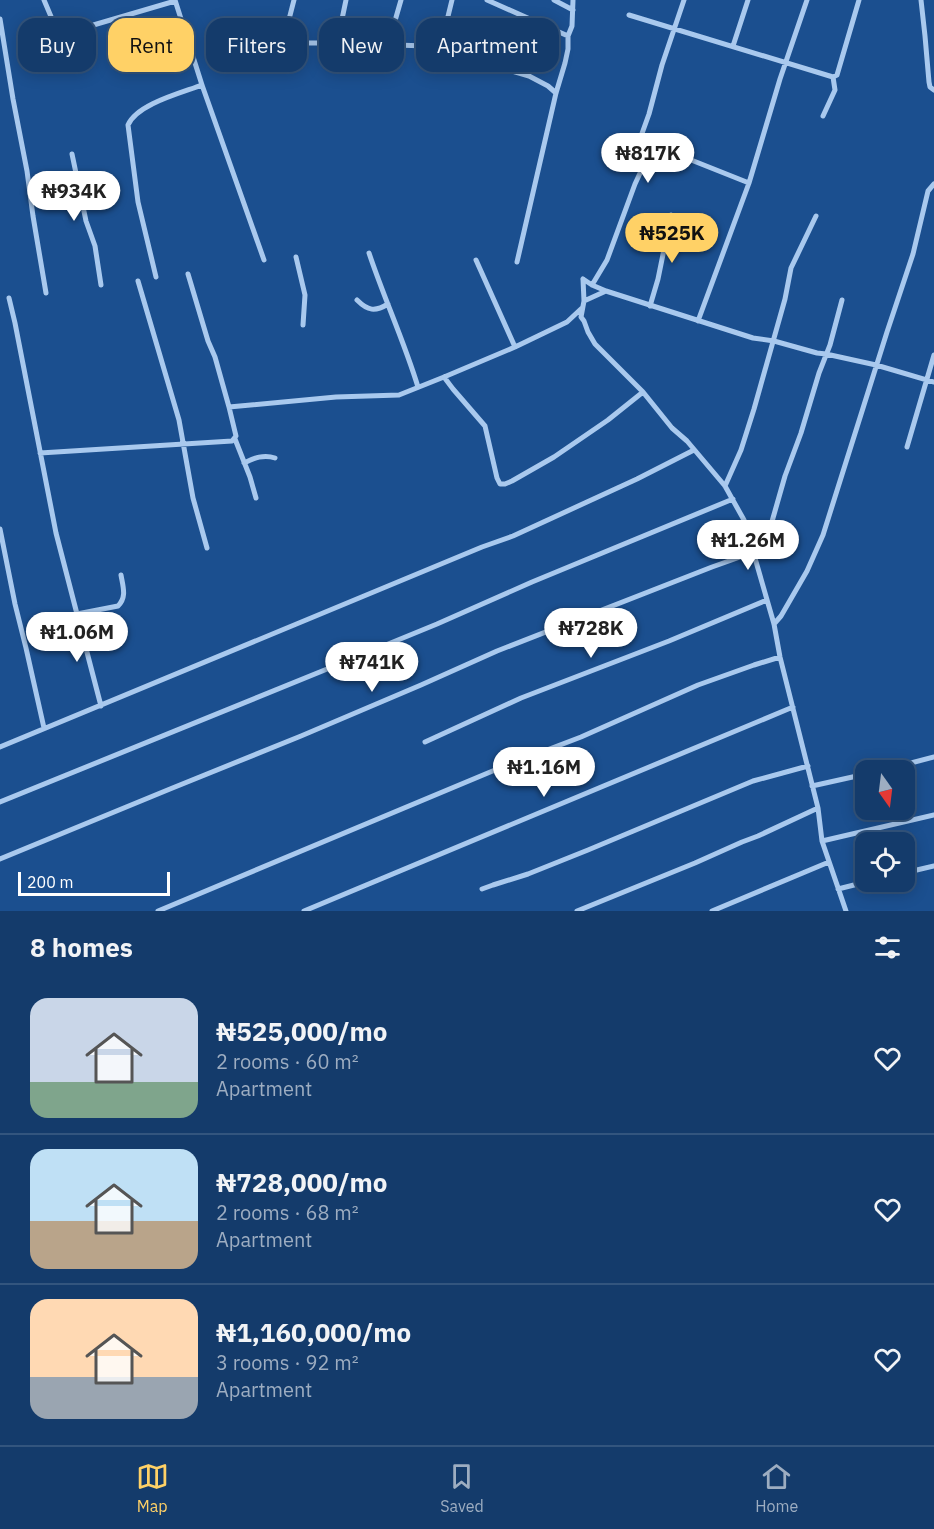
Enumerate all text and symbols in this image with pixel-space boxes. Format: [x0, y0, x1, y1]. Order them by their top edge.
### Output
chip: Buy [18, 18, 96, 72]
chip: Rent [108, 18, 194, 72]
chip: Filters [206, 18, 307, 72]
chip: New [319, 18, 404, 72]
chip: Apartment [416, 18, 559, 72]
pin: ₦817K [606, 133, 690, 184]
text: ₦817K [615, 139, 681, 166]
pin: ₦934K [32, 171, 116, 222]
text: ₦934K [41, 177, 107, 204]
pin: ₦525K [630, 213, 714, 264]
text: ₦525K [639, 219, 705, 246]
pin: ₦1.26M [699, 520, 797, 571]
text: ₦1.26M [711, 526, 785, 553]
pin: ₦728K [549, 608, 633, 659]
pin: ₦1.06M [28, 612, 126, 663]
text: ₦728K [558, 614, 624, 641]
text: ₦1.06M [40, 618, 114, 645]
pin: ₦741K [330, 642, 414, 693]
text: ₦741K [339, 648, 405, 675]
pin: ₦1.16M [495, 747, 593, 798]
text: ₦1.16M [507, 753, 581, 780]
north arrow [855, 760, 915, 820]
map controls [855, 760, 915, 892]
button: locate [855, 832, 915, 892]
scale bar [18, 869, 170, 896]
text: 200 m [27, 872, 74, 892]
text: 8 homes [30, 930, 133, 964]
icon: filters [871, 931, 904, 964]
text: ₦525,000/mo [216, 1014, 387, 1048]
icon: home [78, 1022, 150, 1094]
icon: heart [871, 1042, 904, 1075]
text: 2 rooms · 60 m² [216, 1048, 359, 1075]
text: Apartment [216, 1075, 312, 1102]
text: ₦728,000/mo [216, 1165, 387, 1199]
icon: home [78, 1173, 150, 1245]
icon: heart [871, 1193, 904, 1226]
text: 2 rooms · 68 m² [216, 1199, 359, 1226]
text: Apartment [216, 1226, 312, 1253]
text: ₦1,160,000/mo [216, 1315, 411, 1349]
icon: home [78, 1323, 150, 1395]
icon: heart [871, 1343, 904, 1376]
text: 3 rooms · 92 m² [216, 1349, 359, 1376]
text: Apartment [216, 1376, 312, 1403]
tab: Map [136, 1460, 169, 1516]
tab: Saved [440, 1460, 484, 1516]
tab: Home [755, 1460, 798, 1516]

